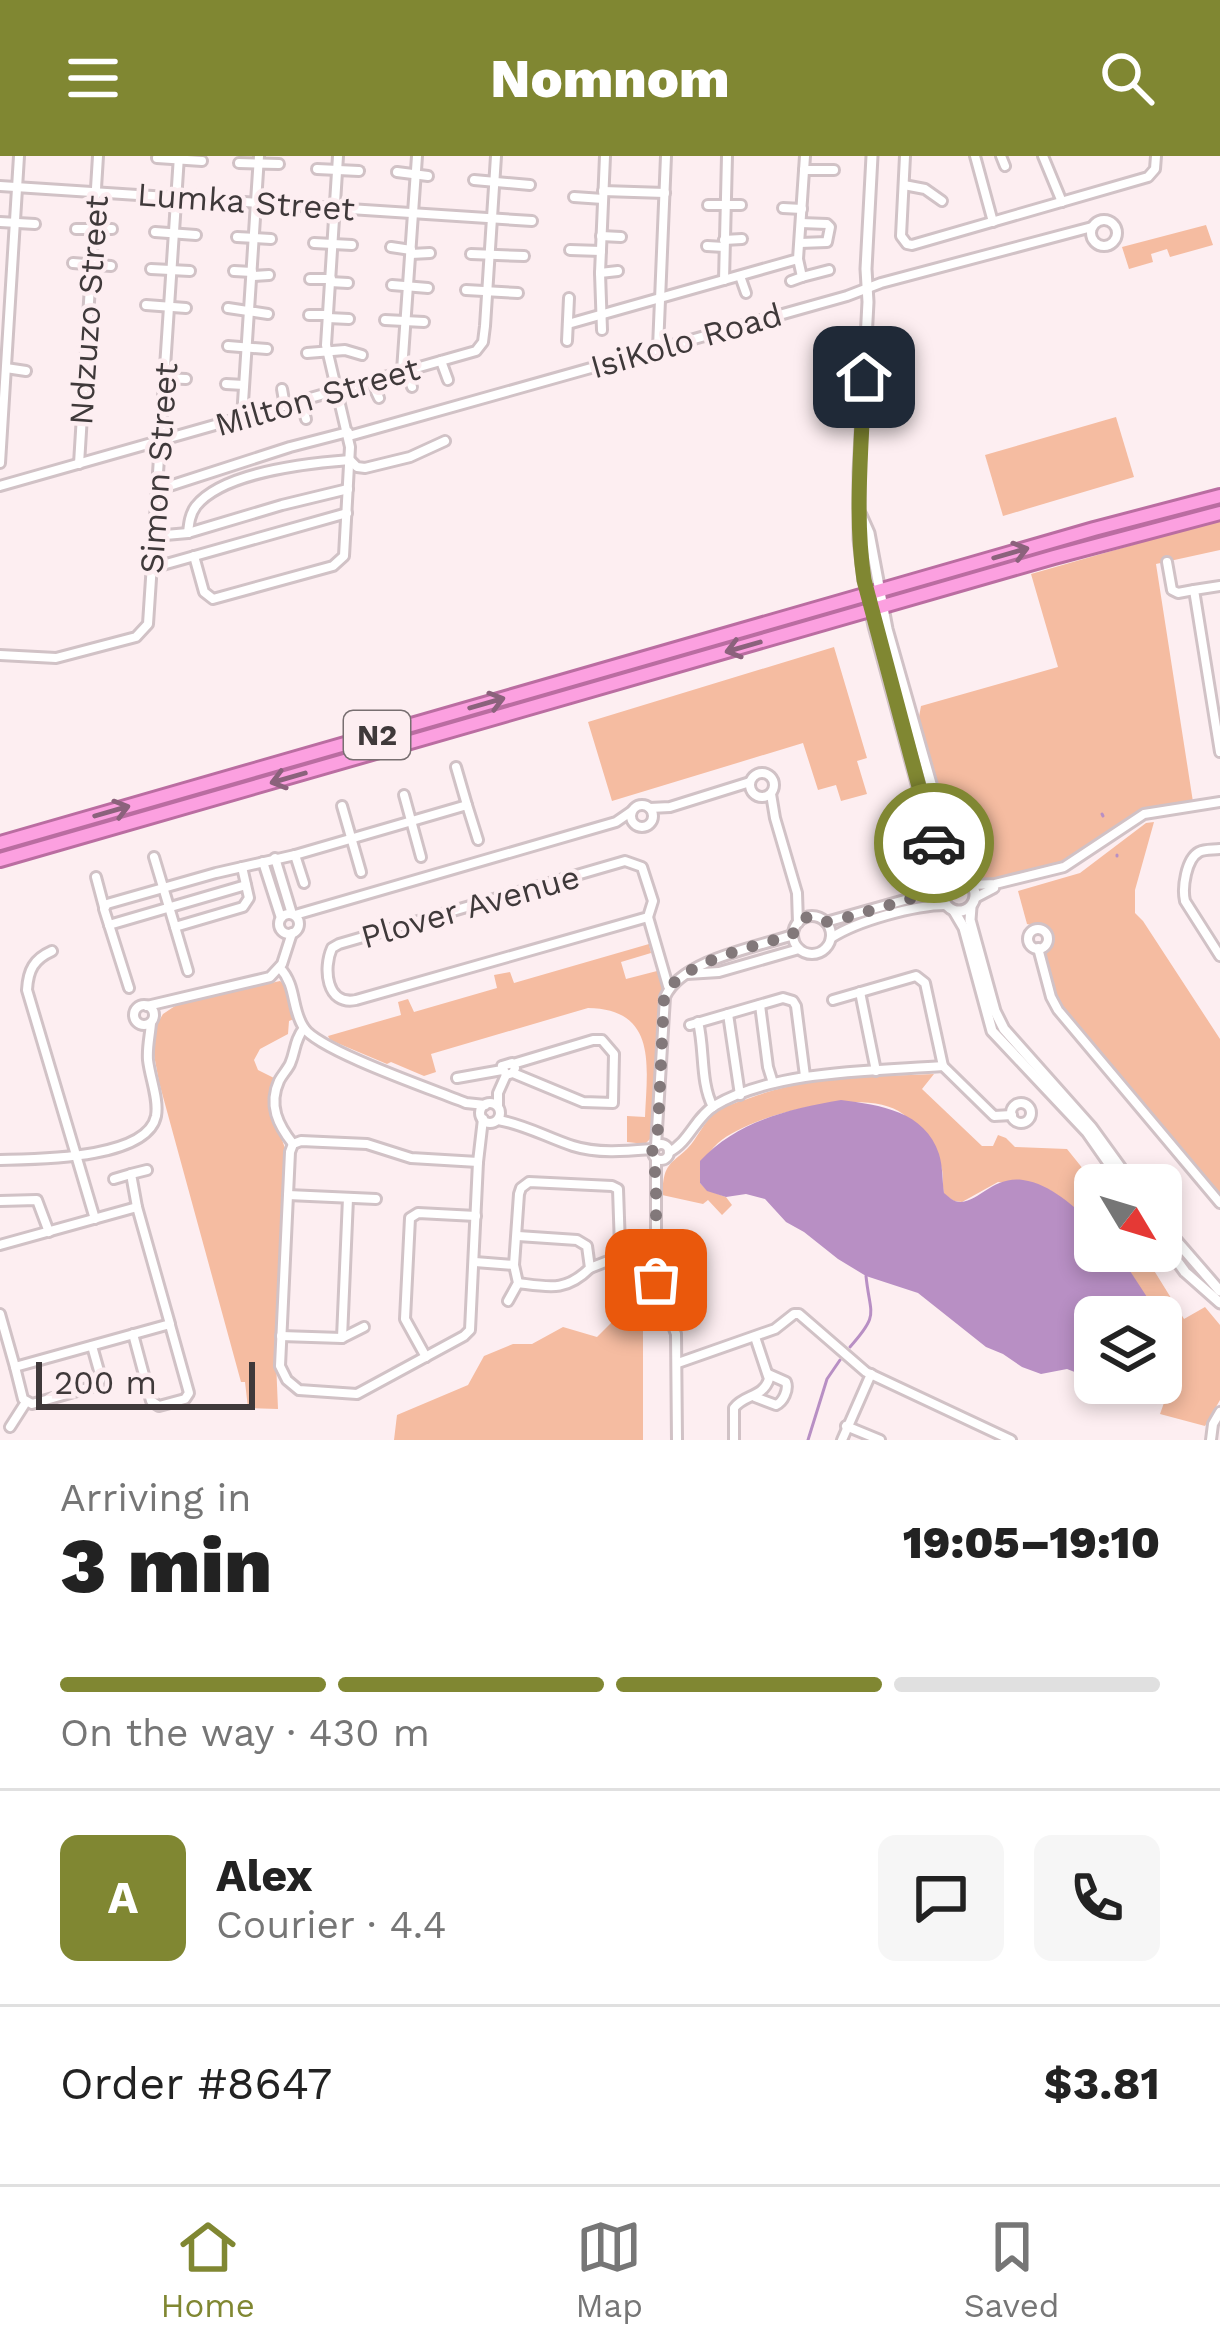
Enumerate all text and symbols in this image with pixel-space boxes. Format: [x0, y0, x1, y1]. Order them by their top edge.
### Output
icon: menu [60, 45, 126, 111]
icon: search [1094, 45, 1160, 111]
text: Nomnom [490, 47, 730, 110]
street label: Lumka Street [136, 174, 356, 229]
street label: Ndzuzo Street [61, 194, 116, 426]
street label: IsiKolo Road [586, 295, 786, 386]
pin [813, 326, 915, 428]
icon: home [831, 344, 897, 410]
street label: Milton Street [210, 349, 424, 444]
street label: Simon Street [132, 361, 185, 575]
one-way arrow [991, 541, 1029, 563]
one-way arrow [725, 637, 763, 659]
one-way arrow [467, 691, 505, 713]
road number: N2 [344, 711, 410, 759]
one-way arrow [270, 768, 308, 790]
courier [874, 783, 994, 903]
one-way arrow [93, 798, 131, 820]
icon: car [901, 810, 967, 876]
street label: Plover Avenue [356, 857, 584, 956]
north arrow [1074, 1164, 1182, 1272]
map controls [1074, 1164, 1182, 1404]
pin [605, 1229, 707, 1331]
icon: bag [623, 1247, 689, 1313]
button: layers [1074, 1296, 1182, 1404]
scale bar [36, 1356, 255, 1409]
text: 200 m [54, 1363, 157, 1402]
text: Arriving in [60, 1475, 251, 1520]
text: 19:05–19:10 [903, 1516, 1160, 1569]
text: 3 min [60, 1519, 272, 1611]
text: On the way · 430 m [60, 1710, 430, 1755]
button: chat [878, 1835, 1004, 1961]
button: phone [1034, 1835, 1160, 1961]
text: Alex [216, 1849, 313, 1902]
text: A [108, 1871, 138, 1924]
text: Courier · 4.4 [216, 1902, 447, 1947]
text: Order #8647 [60, 2057, 332, 2110]
text: $3.81 [1044, 2057, 1160, 2110]
tab: Home [160, 2214, 255, 2325]
tab: Map [576, 2214, 643, 2325]
tab: Saved [964, 2214, 1060, 2325]

